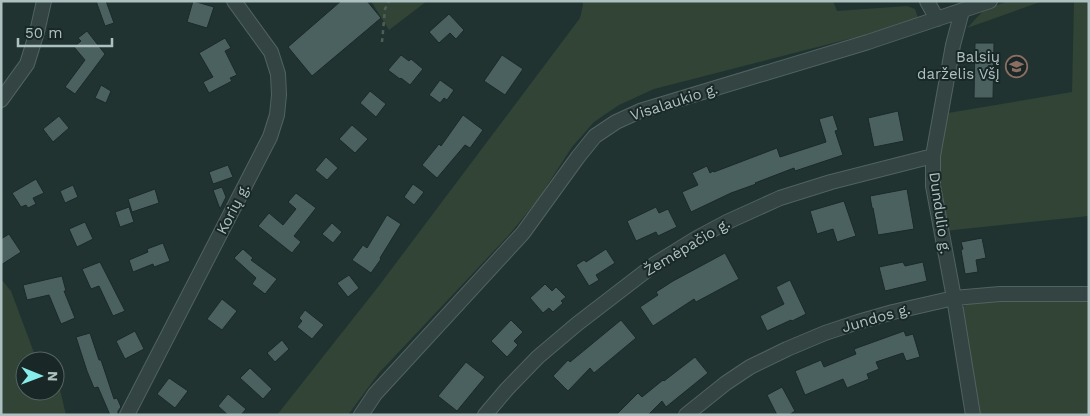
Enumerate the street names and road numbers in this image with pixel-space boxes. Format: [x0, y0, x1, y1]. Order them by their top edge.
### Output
street label: Visalaukio g. [628, 79, 720, 125]
street label: Dundulio g. [925, 171, 955, 255]
street label: Korių g. [213, 181, 253, 237]
street label: Žemėpačio g. [641, 214, 733, 280]
street label: Jundos g. [840, 300, 912, 336]

